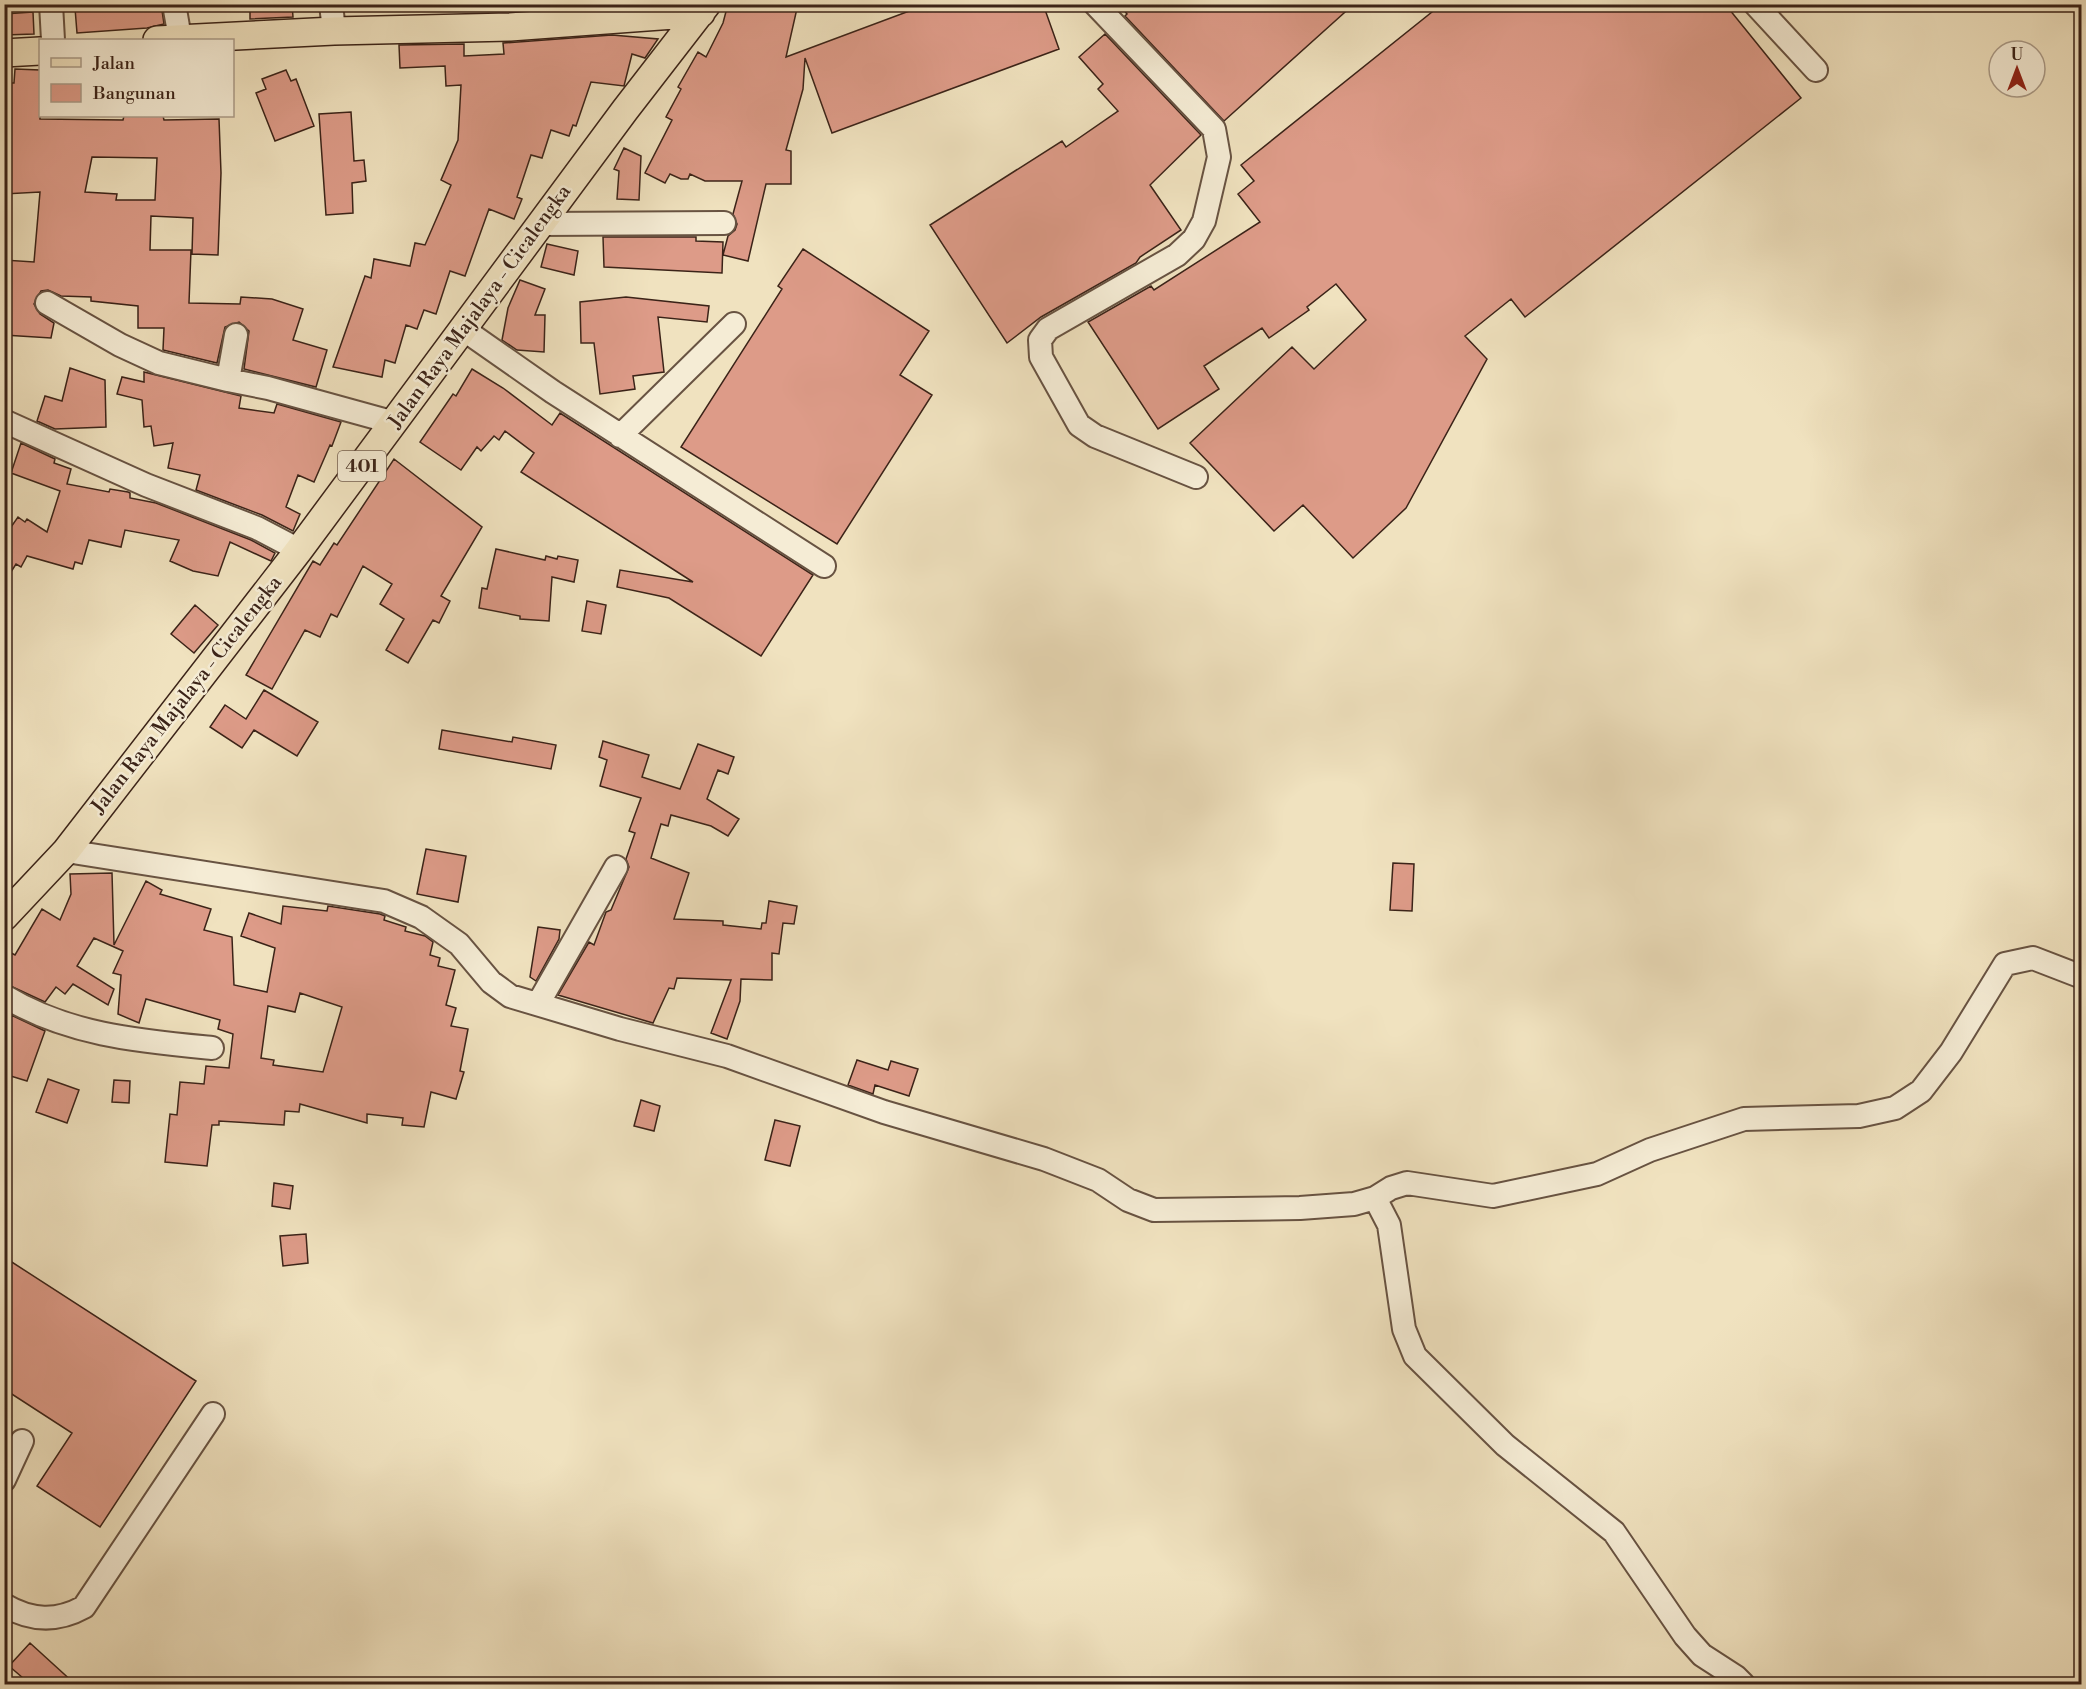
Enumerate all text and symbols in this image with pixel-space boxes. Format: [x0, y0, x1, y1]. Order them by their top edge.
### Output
legend [39, 39, 234, 117]
north arrow [1987, 39, 2047, 99]
text: U [2011, 45, 2024, 65]
text: Jalan [92, 52, 135, 75]
text: Bangunan [92, 82, 176, 105]
street label: Jalan Raya Majalaya - Cicalengka [383, 180, 577, 434]
road number: 401 [338, 451, 386, 481]
street label: Jalan Raya Majalaya - Cicalengka [86, 570, 288, 820]

